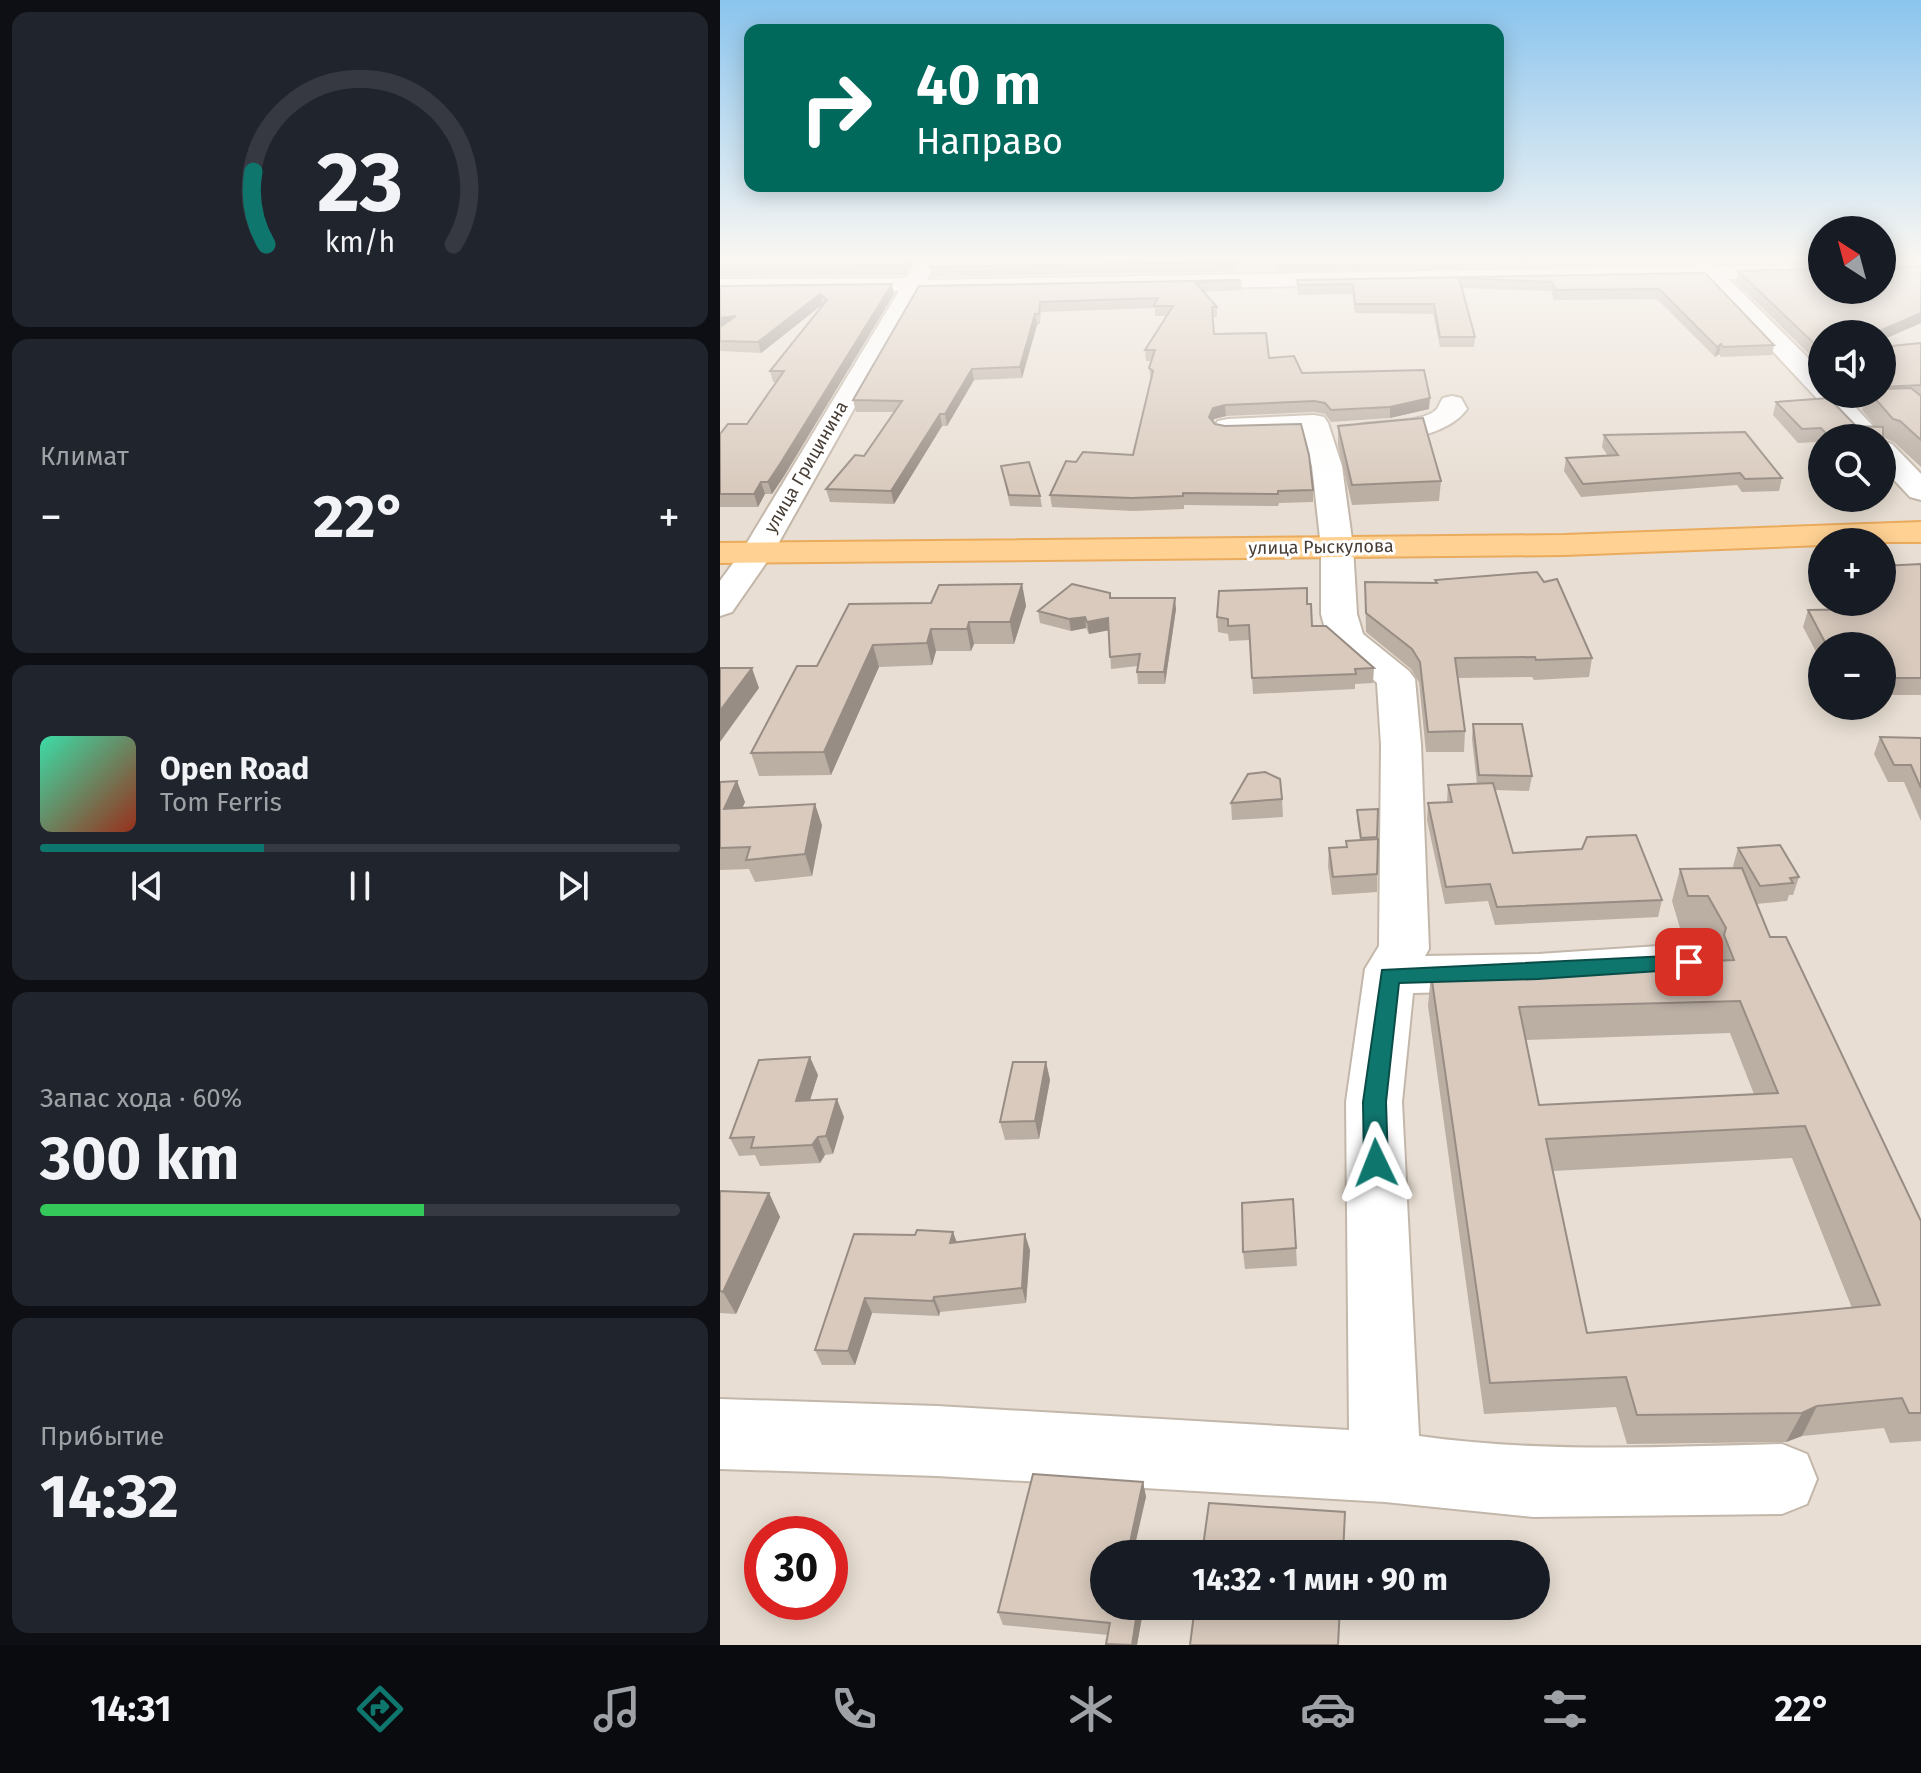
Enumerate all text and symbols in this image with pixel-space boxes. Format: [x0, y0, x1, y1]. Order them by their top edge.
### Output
text: 40 m [916, 52, 1041, 119]
icon: right [784, 56, 888, 160]
text: Направо [916, 120, 1063, 164]
text: 23 [317, 133, 403, 233]
north arrow [1808, 216, 1896, 304]
map controls [1808, 216, 1896, 720]
text: km/h [325, 225, 395, 260]
button: sound [1808, 320, 1896, 408]
street label: улица Грицинина [759, 397, 853, 537]
button: search [1808, 424, 1896, 512]
text: Климат [40, 441, 129, 472]
text: 22° [313, 481, 407, 553]
text: − [40, 491, 62, 544]
text: + [658, 491, 680, 544]
button: + [1808, 528, 1896, 616]
street label: улица Рыскулова [1248, 535, 1394, 559]
button: − [1808, 632, 1896, 720]
text: Open Road [160, 751, 309, 787]
text: Tom Ferris [160, 787, 282, 818]
icon: previous [125, 864, 169, 908]
icon: pause [338, 864, 382, 908]
icon: next [551, 864, 595, 908]
pin [1655, 928, 1723, 996]
icon: arrive [1667, 940, 1711, 984]
text: Запас хода · 60% [40, 1083, 242, 1114]
position arrow [1334, 1121, 1418, 1205]
text: 300 km [40, 1123, 239, 1195]
text: Прибытие [40, 1421, 164, 1452]
text: 14:32 [40, 1461, 179, 1533]
speed limit sign: 30 [744, 1516, 848, 1620]
text: 14:32 · 1 мин · 90 m [1192, 1562, 1448, 1598]
icon: directions [352, 1681, 408, 1737]
icon: music [589, 1681, 645, 1737]
icon: phone [826, 1681, 882, 1737]
icon: climate [1063, 1681, 1119, 1737]
icon: car [1300, 1681, 1356, 1737]
icon: filters [1537, 1681, 1593, 1737]
text: 14:31 [91, 1687, 171, 1731]
text: 22° [1774, 1687, 1830, 1731]

